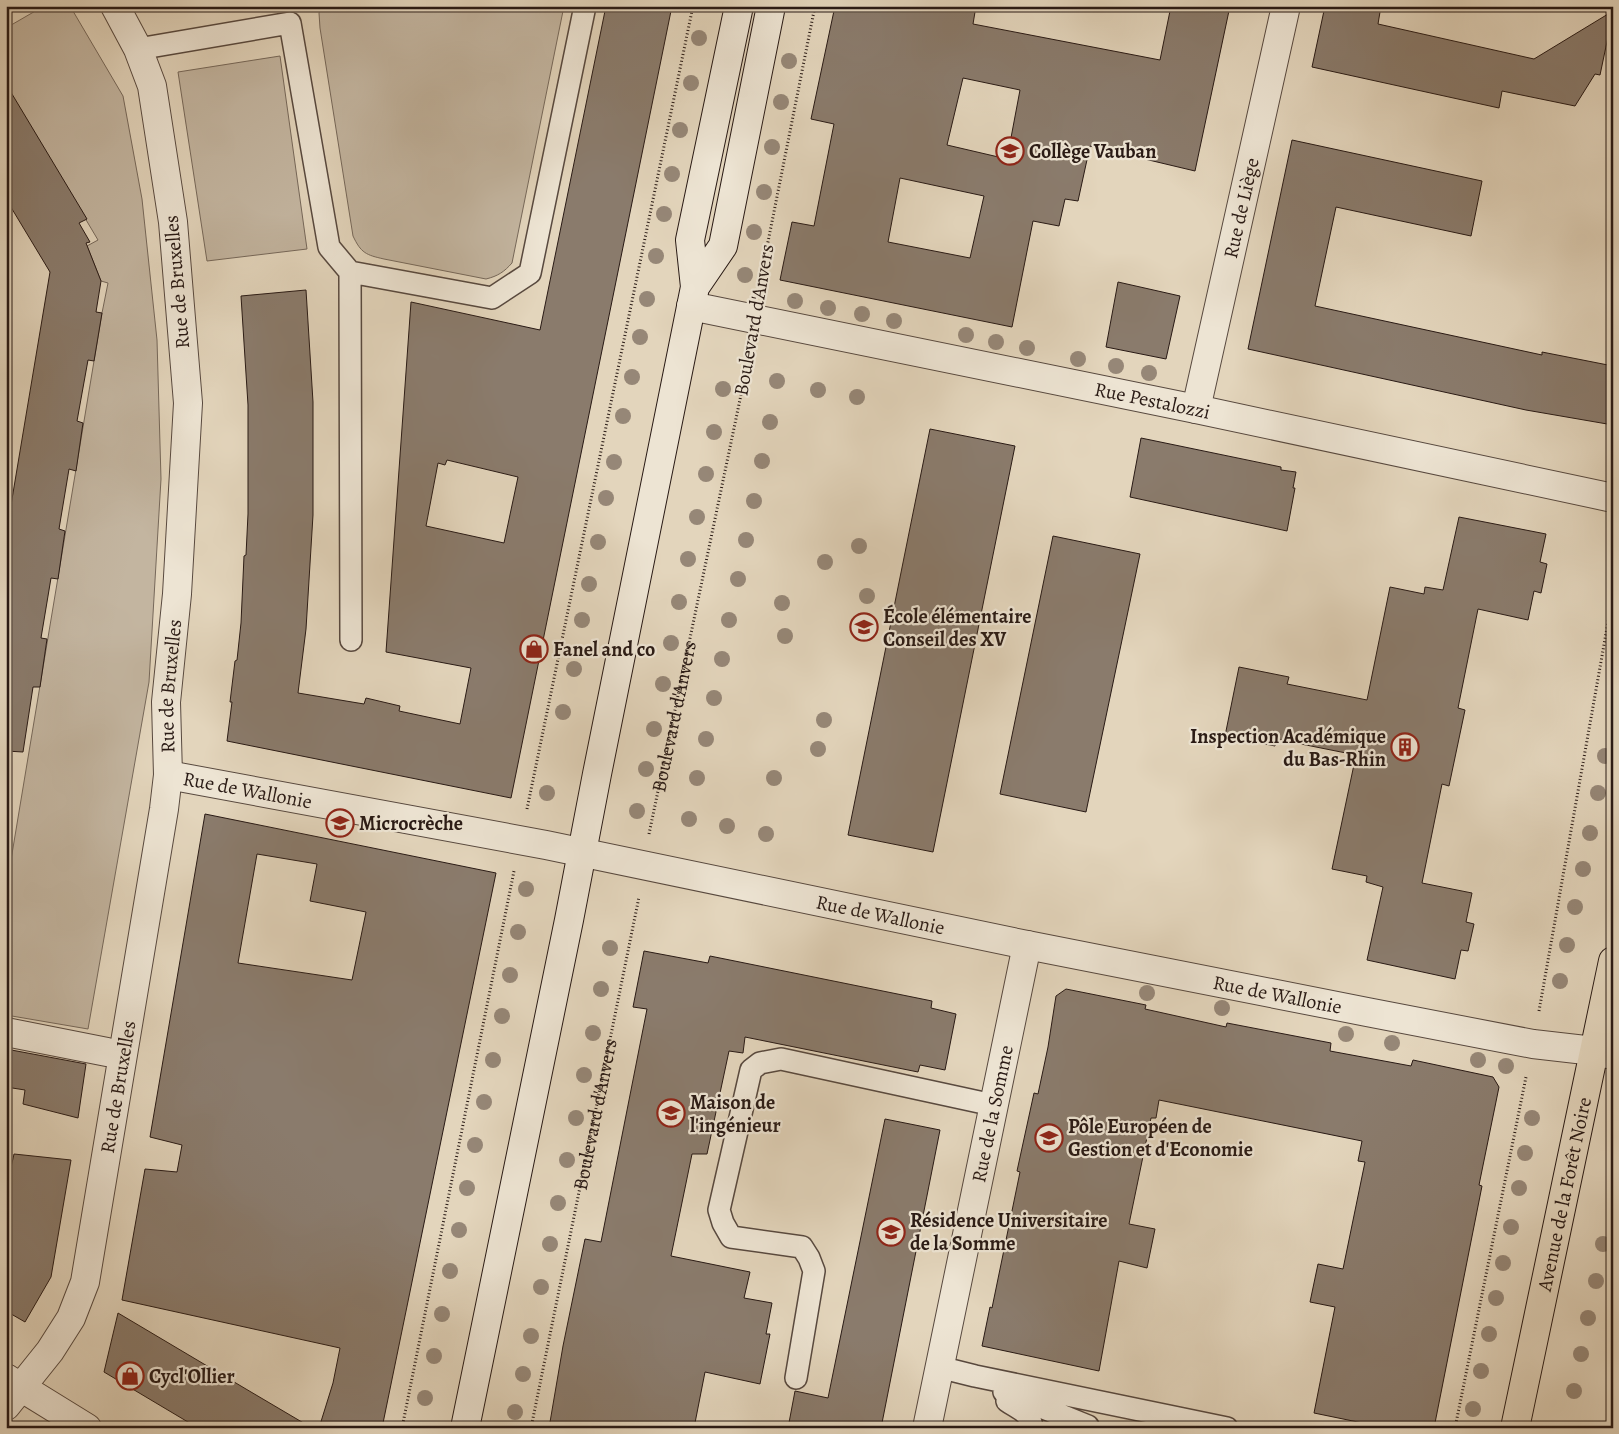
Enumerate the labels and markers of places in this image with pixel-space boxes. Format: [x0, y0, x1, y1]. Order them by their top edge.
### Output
school or university icon: Collège Vauban [995, 136, 1025, 166]
place label: Collège Vauban [1029, 138, 1157, 165]
place label: École élémentaire Conseil des XV [883, 603, 1031, 653]
school or university icon: École élémentaire Conseil des XV [849, 612, 879, 642]
shop icon: Fanel and co [519, 634, 549, 664]
place label: Fanel and co [553, 636, 655, 663]
place label: Inspection Académique du Bas-Rhin [1190, 723, 1386, 773]
building icon: Inspection Académique du Bas-Rhin [1390, 732, 1420, 762]
school or university icon: Microcrèche [325, 808, 355, 838]
place label: Microcrèche [359, 810, 463, 837]
place label: Maison de l'ingénieur [690, 1089, 781, 1139]
school or university icon: Maison de l'ingénieur [656, 1098, 686, 1128]
place label: Pôle Européen de Gestion et d'Economie [1068, 1113, 1253, 1163]
school or university icon: Pôle Européen de Gestion et d'Economie [1034, 1123, 1064, 1153]
place label: Résidence Universitaire de la Somme [910, 1207, 1108, 1257]
school or university icon: Résidence Universitaire de la Somme [876, 1217, 906, 1247]
shop icon: Cycl'Ollier [115, 1361, 145, 1391]
place label: Cycl'Ollier [149, 1363, 235, 1390]

